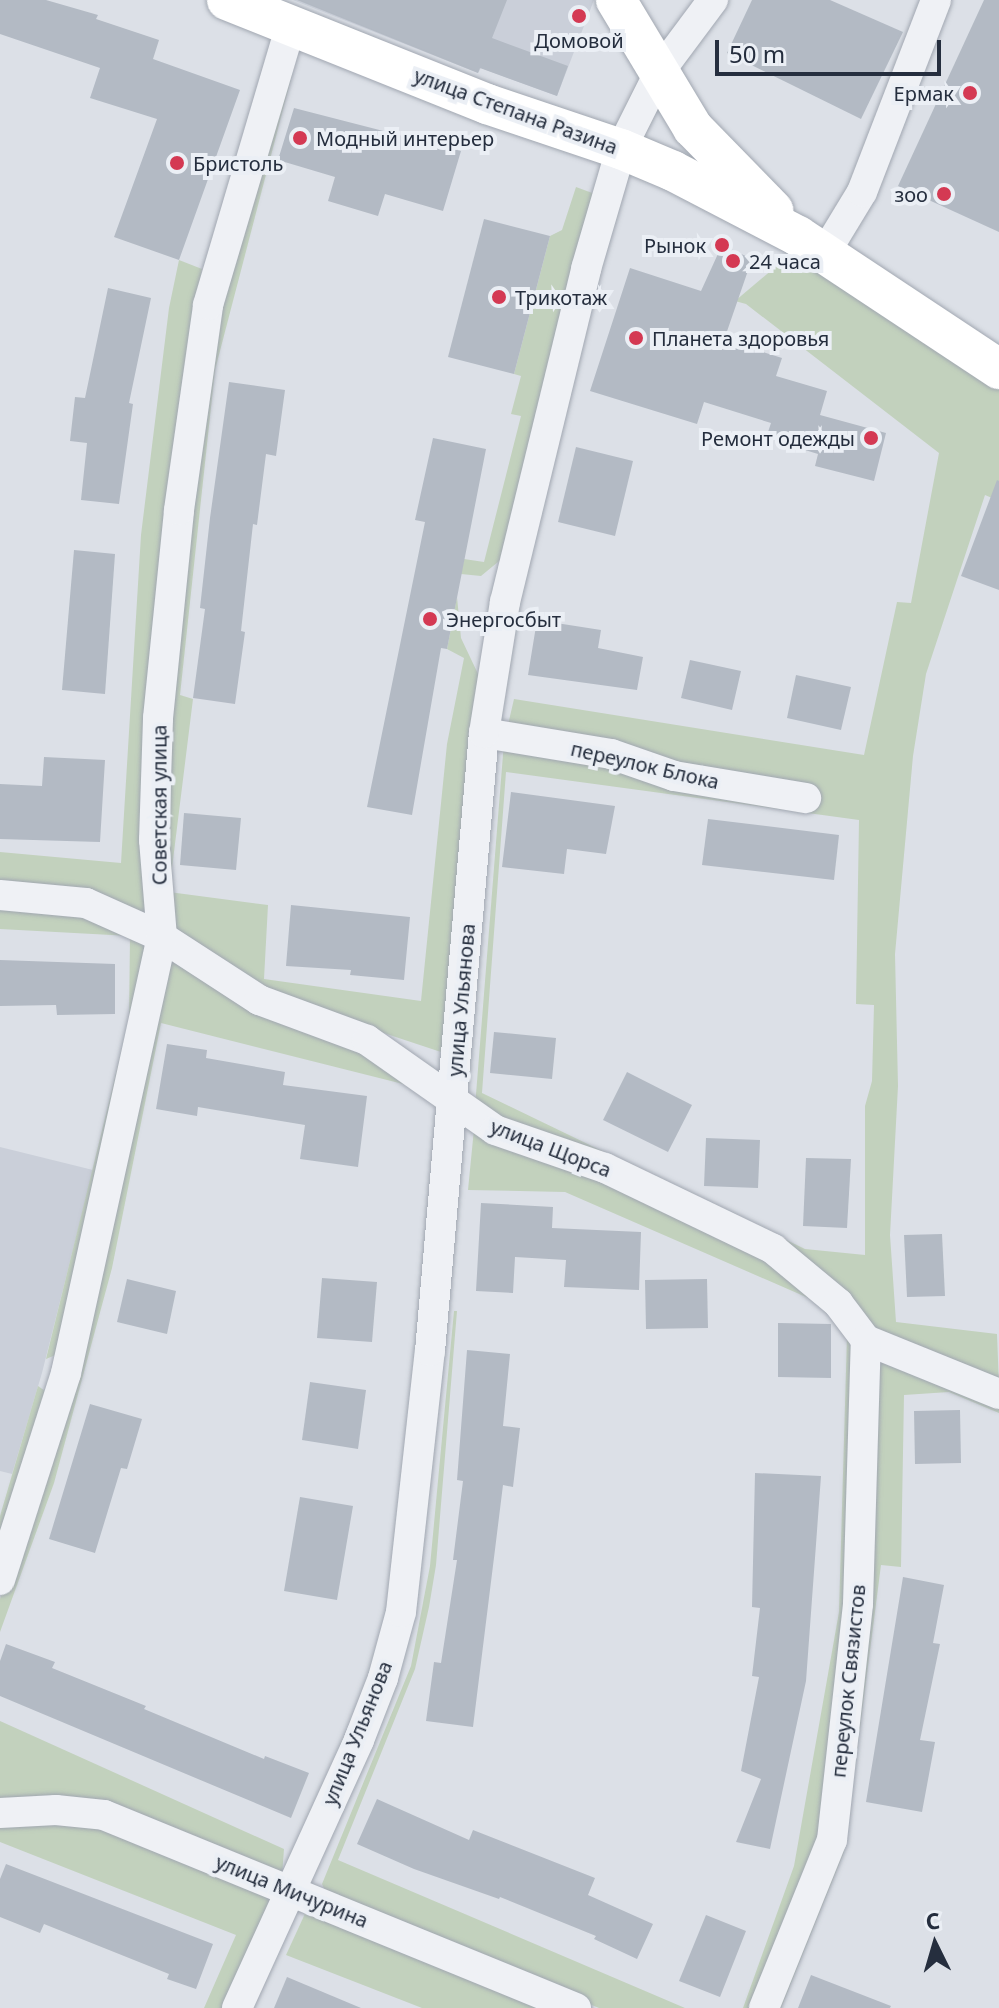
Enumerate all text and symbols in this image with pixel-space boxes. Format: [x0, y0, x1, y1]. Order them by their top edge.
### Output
marker: Домовой [570, 7, 588, 25]
scale bar [719, 24, 945, 74]
place label: Домовой [534, 28, 624, 52]
text: 50 m [729, 37, 785, 70]
street label: улица Степана Разина [411, 63, 621, 159]
place label: Ермак [894, 81, 954, 105]
marker: Ермак [961, 84, 979, 102]
place label: Модный интерьер [316, 126, 494, 150]
marker: Модный интерьер [291, 129, 309, 147]
place label: Бристоль [193, 151, 283, 175]
marker: Бристоль [168, 154, 186, 172]
place label: зоо [894, 182, 928, 206]
marker: зоо [935, 185, 953, 203]
place label: Рынок [644, 233, 706, 257]
marker: Рынок [713, 236, 731, 254]
place label: 24 часа [749, 249, 821, 273]
marker: 24 часа [724, 252, 742, 270]
place label: Трикотаж [515, 285, 607, 309]
marker: Трикотаж [490, 288, 508, 306]
place label: Планета здоровья [652, 326, 829, 350]
marker: Планета здоровья [627, 329, 645, 347]
place label: Ремонт одежды [701, 426, 855, 450]
marker: Ремонт одежды [862, 429, 880, 447]
place label: Энергосбыт [446, 607, 561, 631]
marker: Энергосбыт [421, 610, 439, 628]
street label: Советская улица [147, 725, 171, 885]
street label: переулок Блока [568, 736, 722, 794]
street label: улица Ульянова [442, 922, 480, 1078]
street label: улица Щорса [487, 1114, 615, 1182]
street label: переулок Связистов [826, 1583, 870, 1779]
street label: улица Ульянова [317, 1657, 397, 1809]
street label: улица Мичурина [212, 1849, 372, 1933]
north arrow [895, 1904, 975, 1984]
text: С [925, 1905, 941, 1936]

